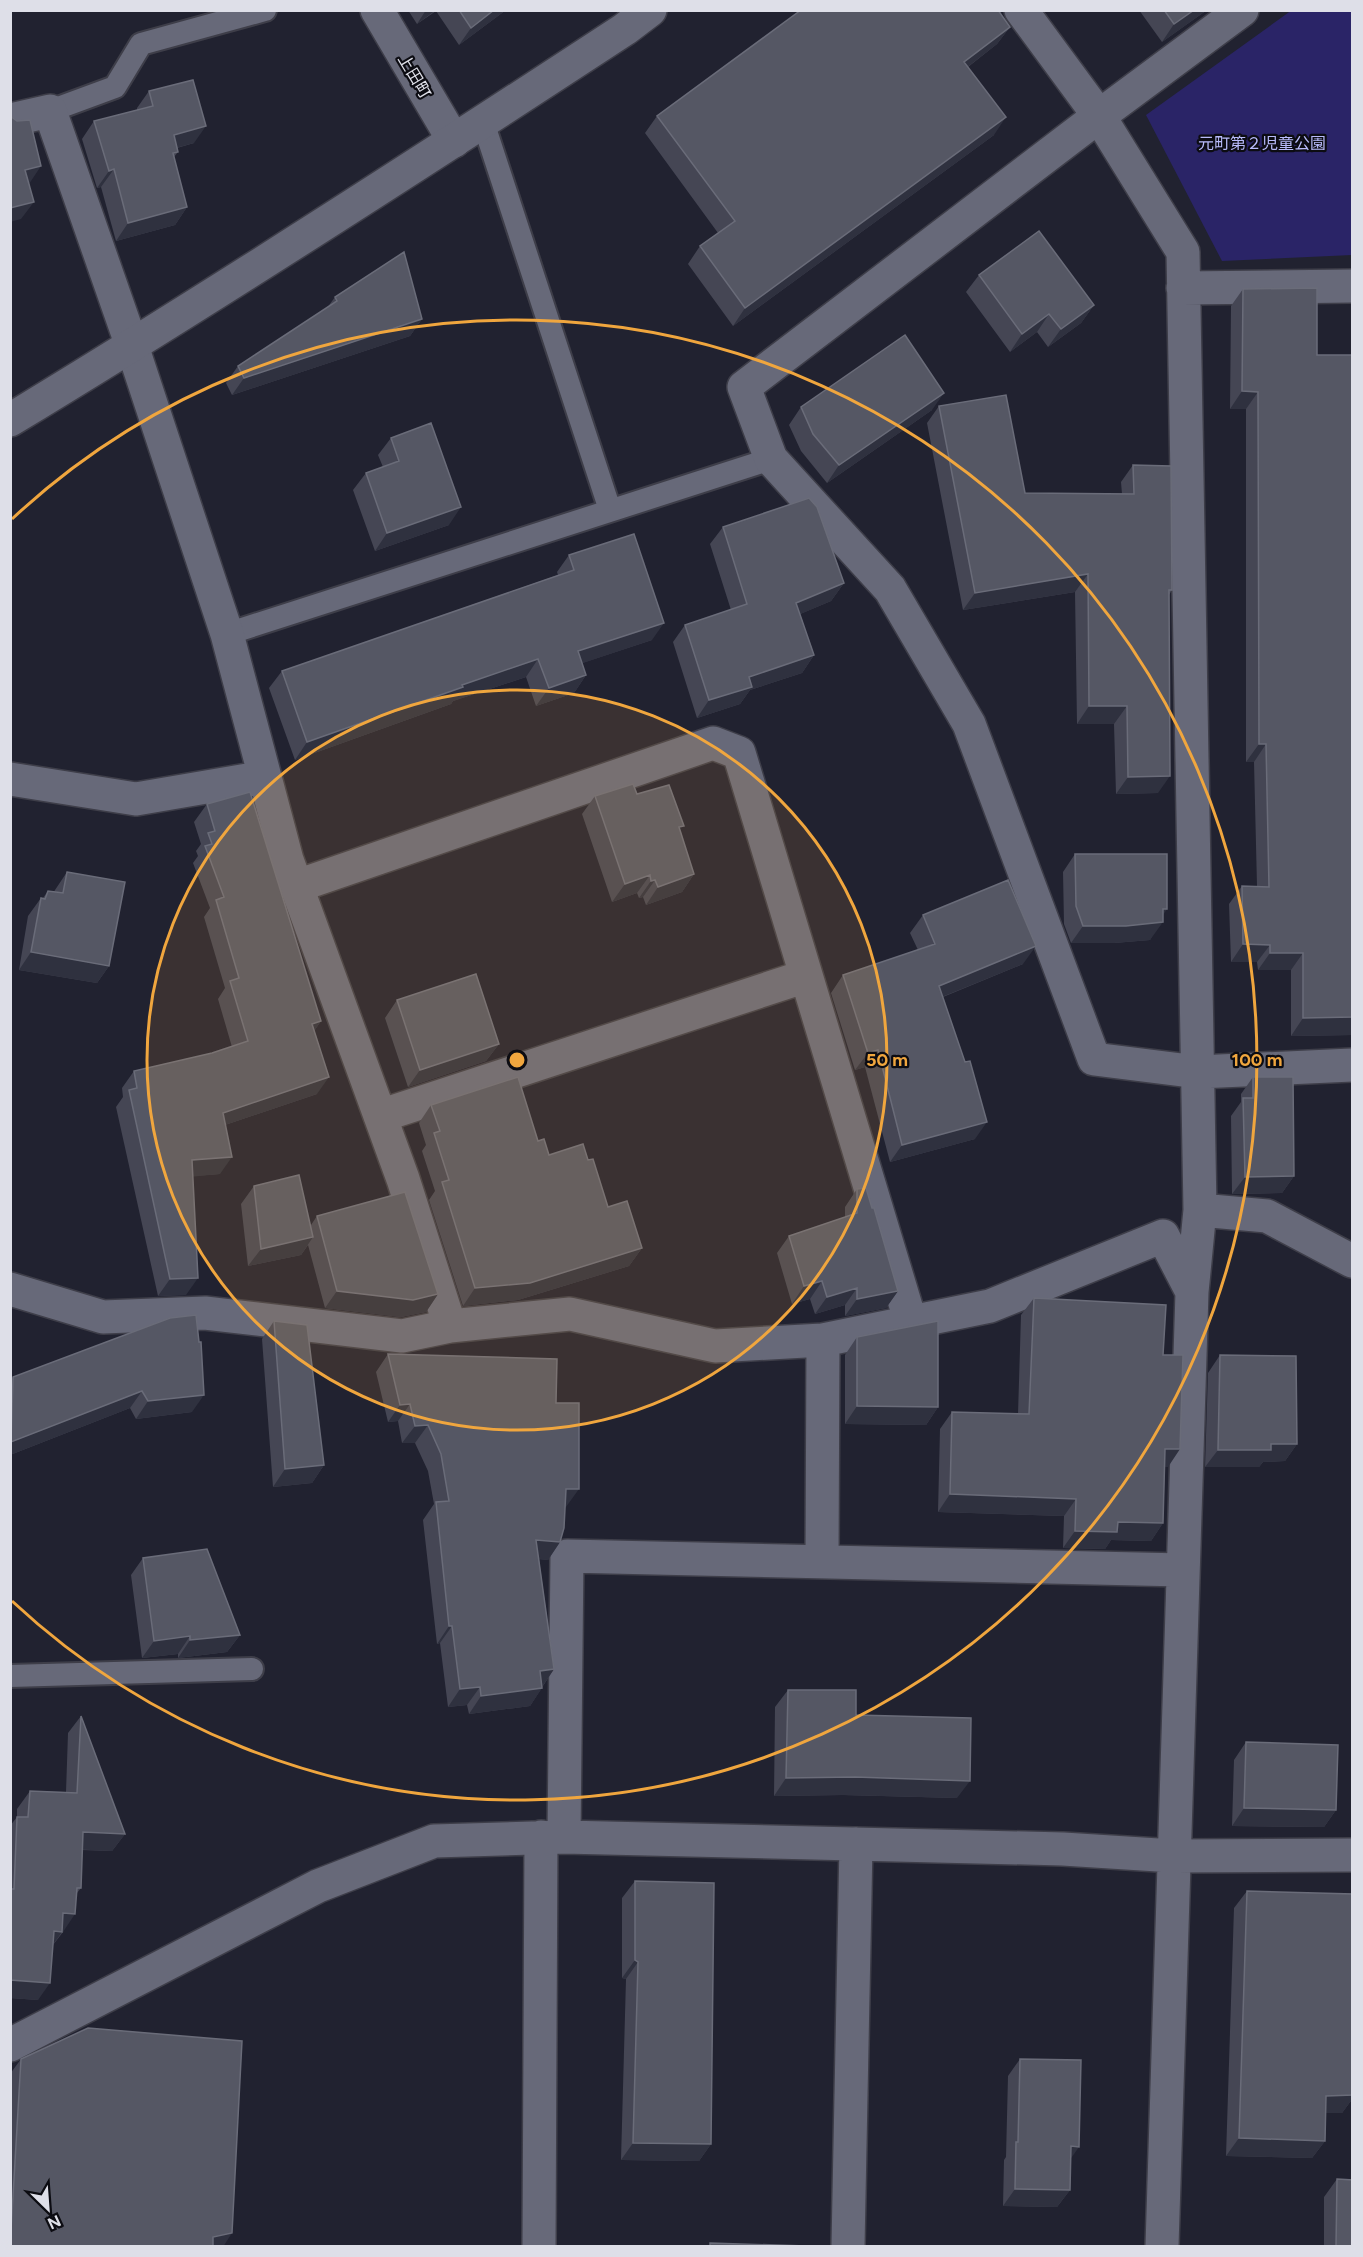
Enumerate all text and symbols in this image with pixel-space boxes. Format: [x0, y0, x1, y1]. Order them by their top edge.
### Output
street label: 上田町 [394, 51, 435, 102]
park label: 元町第２児童公園 [1198, 134, 1326, 153]
text: 50 m [866, 1049, 908, 1071]
text: 100 m [1232, 1049, 1282, 1071]
centre of rings [507, 1050, 527, 1070]
north arrow [18, 2179, 78, 2239]
text: N [45, 2211, 64, 2233]

